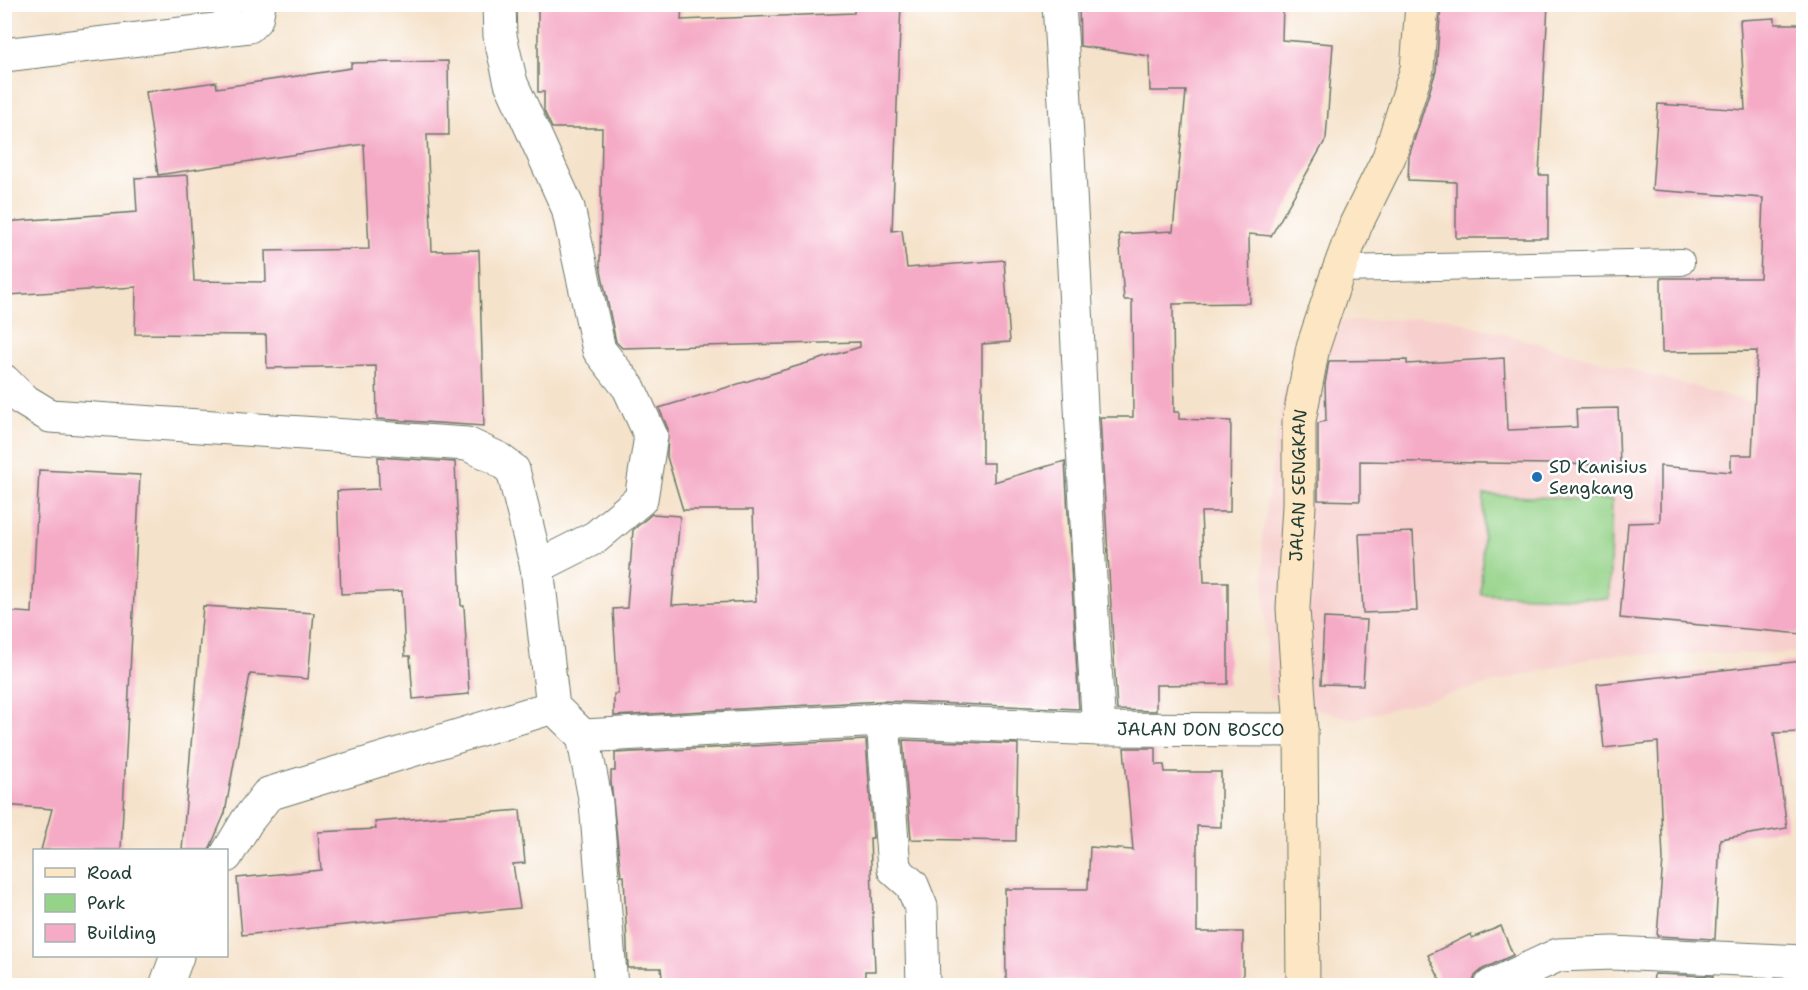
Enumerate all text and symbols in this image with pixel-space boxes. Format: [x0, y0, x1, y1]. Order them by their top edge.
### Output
street label: JALAN SENGKAN [1284, 407, 1313, 562]
place label: SD Kanisius Sengkang [1549, 455, 1648, 500]
marker: SD Kanisius Sengkang [1530, 470, 1544, 484]
street label: JALAN DON BOSCO [1117, 717, 1284, 742]
legend [33, 849, 228, 957]
text: Road [87, 861, 132, 885]
text: Park [87, 891, 126, 915]
text: Building [87, 921, 156, 945]

